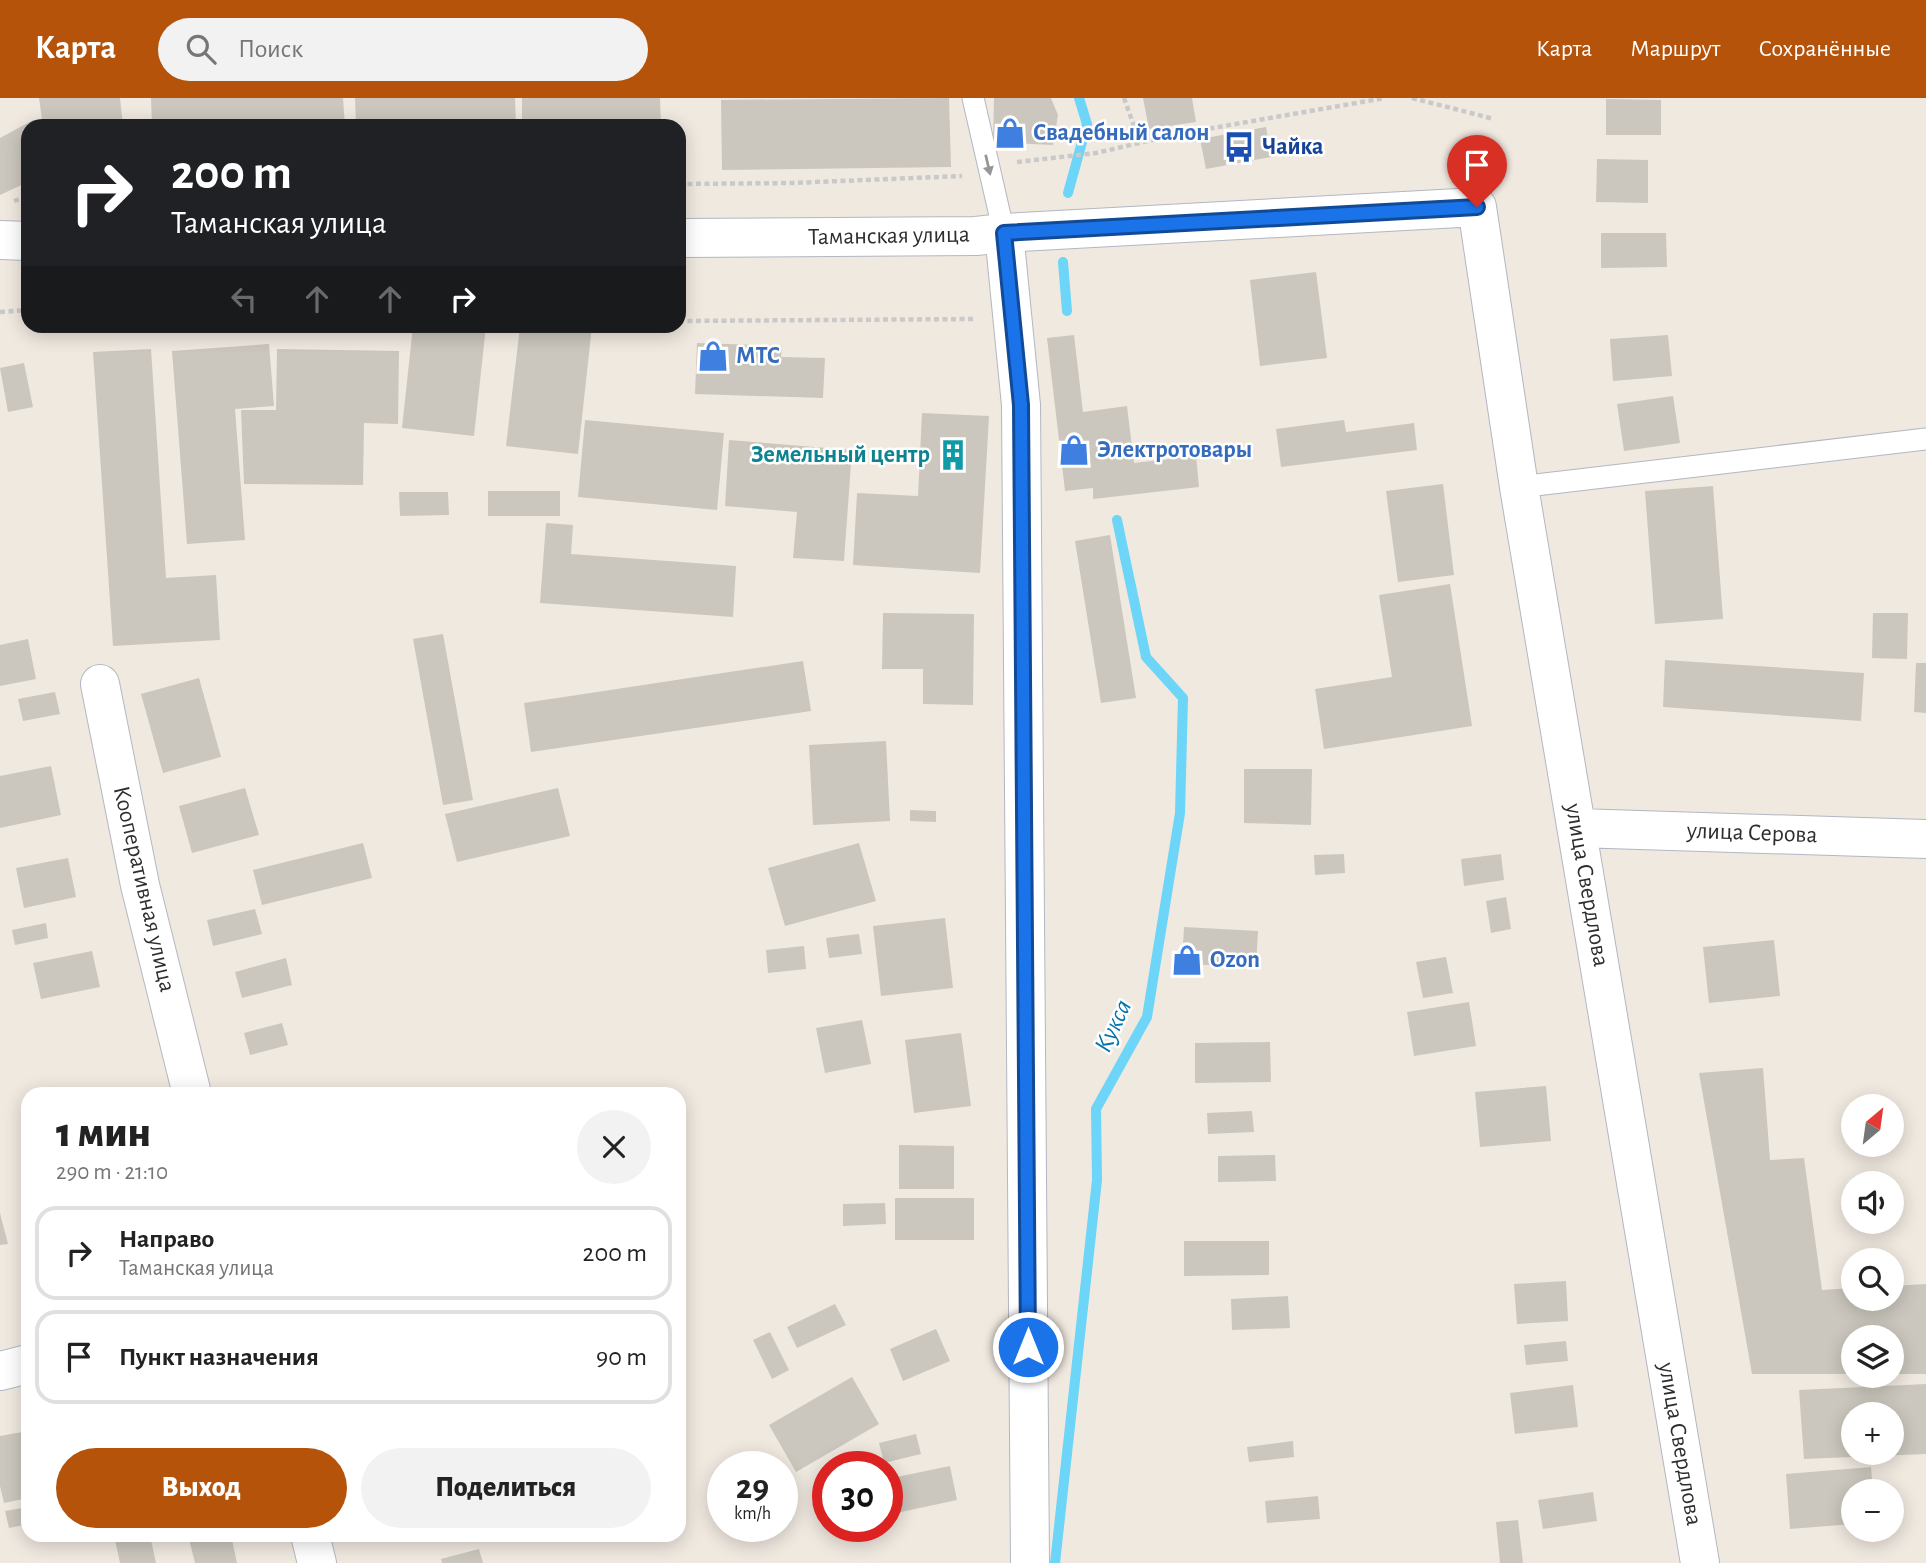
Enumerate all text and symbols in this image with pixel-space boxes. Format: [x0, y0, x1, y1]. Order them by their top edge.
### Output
search box [158, 18, 648, 81]
icon: search [182, 30, 220, 68]
text: Карта [35, 32, 116, 65]
text: Поиск [238, 36, 303, 62]
text: Карта [1536, 37, 1592, 61]
text: Маршрут [1630, 37, 1720, 61]
text: Сохранённые [1758, 37, 1891, 61]
shop icon: Свадебный салон [993, 116, 1027, 150]
place label: Свадебный салон [1033, 121, 1210, 145]
bus stop icon: Чайка [1222, 130, 1256, 164]
place label: Чайка [1262, 135, 1323, 159]
pin [1447, 135, 1507, 207]
icon: arrive [1458, 146, 1496, 184]
icon: right [56, 147, 147, 238]
text: 200 m [171, 149, 292, 198]
one-way arrow [983, 154, 994, 176]
text: Таманская улица [171, 207, 387, 239]
street label: Таманская улица [808, 223, 970, 249]
icon: left [225, 280, 263, 318]
icon: ahead [298, 280, 336, 318]
icon: ahead [371, 280, 409, 318]
icon: right [444, 280, 482, 318]
shop icon: МТС [696, 339, 730, 373]
place label: МТС [736, 344, 780, 368]
shop icon: Электротовары [1057, 433, 1091, 467]
building icon: Земельный центр [936, 438, 970, 472]
place label: Электротовары [1097, 438, 1252, 462]
place label: Земельный центр [751, 443, 930, 467]
street label: Кооперативная улица [109, 784, 179, 994]
street label: улица Свердлова [1561, 801, 1613, 968]
street label: улица Серова [1685, 819, 1818, 847]
shop icon: Ozon [1170, 943, 1204, 977]
place label: Ozon [1210, 948, 1260, 972]
water label: Кукса [1090, 996, 1136, 1056]
north arrow [1841, 1094, 1904, 1157]
map controls [1841, 1094, 1904, 1542]
button: close [577, 1110, 651, 1184]
text: 1 мин [56, 1112, 151, 1154]
text: 290 m · 21:10 [56, 1161, 168, 1184]
button: sound [1841, 1171, 1904, 1234]
text: Направо [119, 1226, 214, 1252]
icon: right [60, 1234, 98, 1272]
text: 200 m [583, 1240, 647, 1266]
button: search [1841, 1248, 1904, 1311]
text: Таманская улица [119, 1257, 274, 1280]
position arrow [991, 1310, 1065, 1384]
button: layers [1841, 1325, 1904, 1388]
icon: arrive [60, 1338, 98, 1376]
text: Пункт назначения [119, 1344, 319, 1370]
text: 90 m [596, 1344, 647, 1370]
street label: улица Свердлова [1654, 1360, 1706, 1527]
button: + [1841, 1402, 1904, 1465]
button: Выход [56, 1448, 347, 1528]
button: Поделиться [361, 1448, 651, 1528]
speed limit sign: 30 [812, 1451, 903, 1542]
text: 29 [736, 1470, 769, 1505]
button: − [1841, 1479, 1904, 1542]
text: km/h [734, 1505, 771, 1523]

